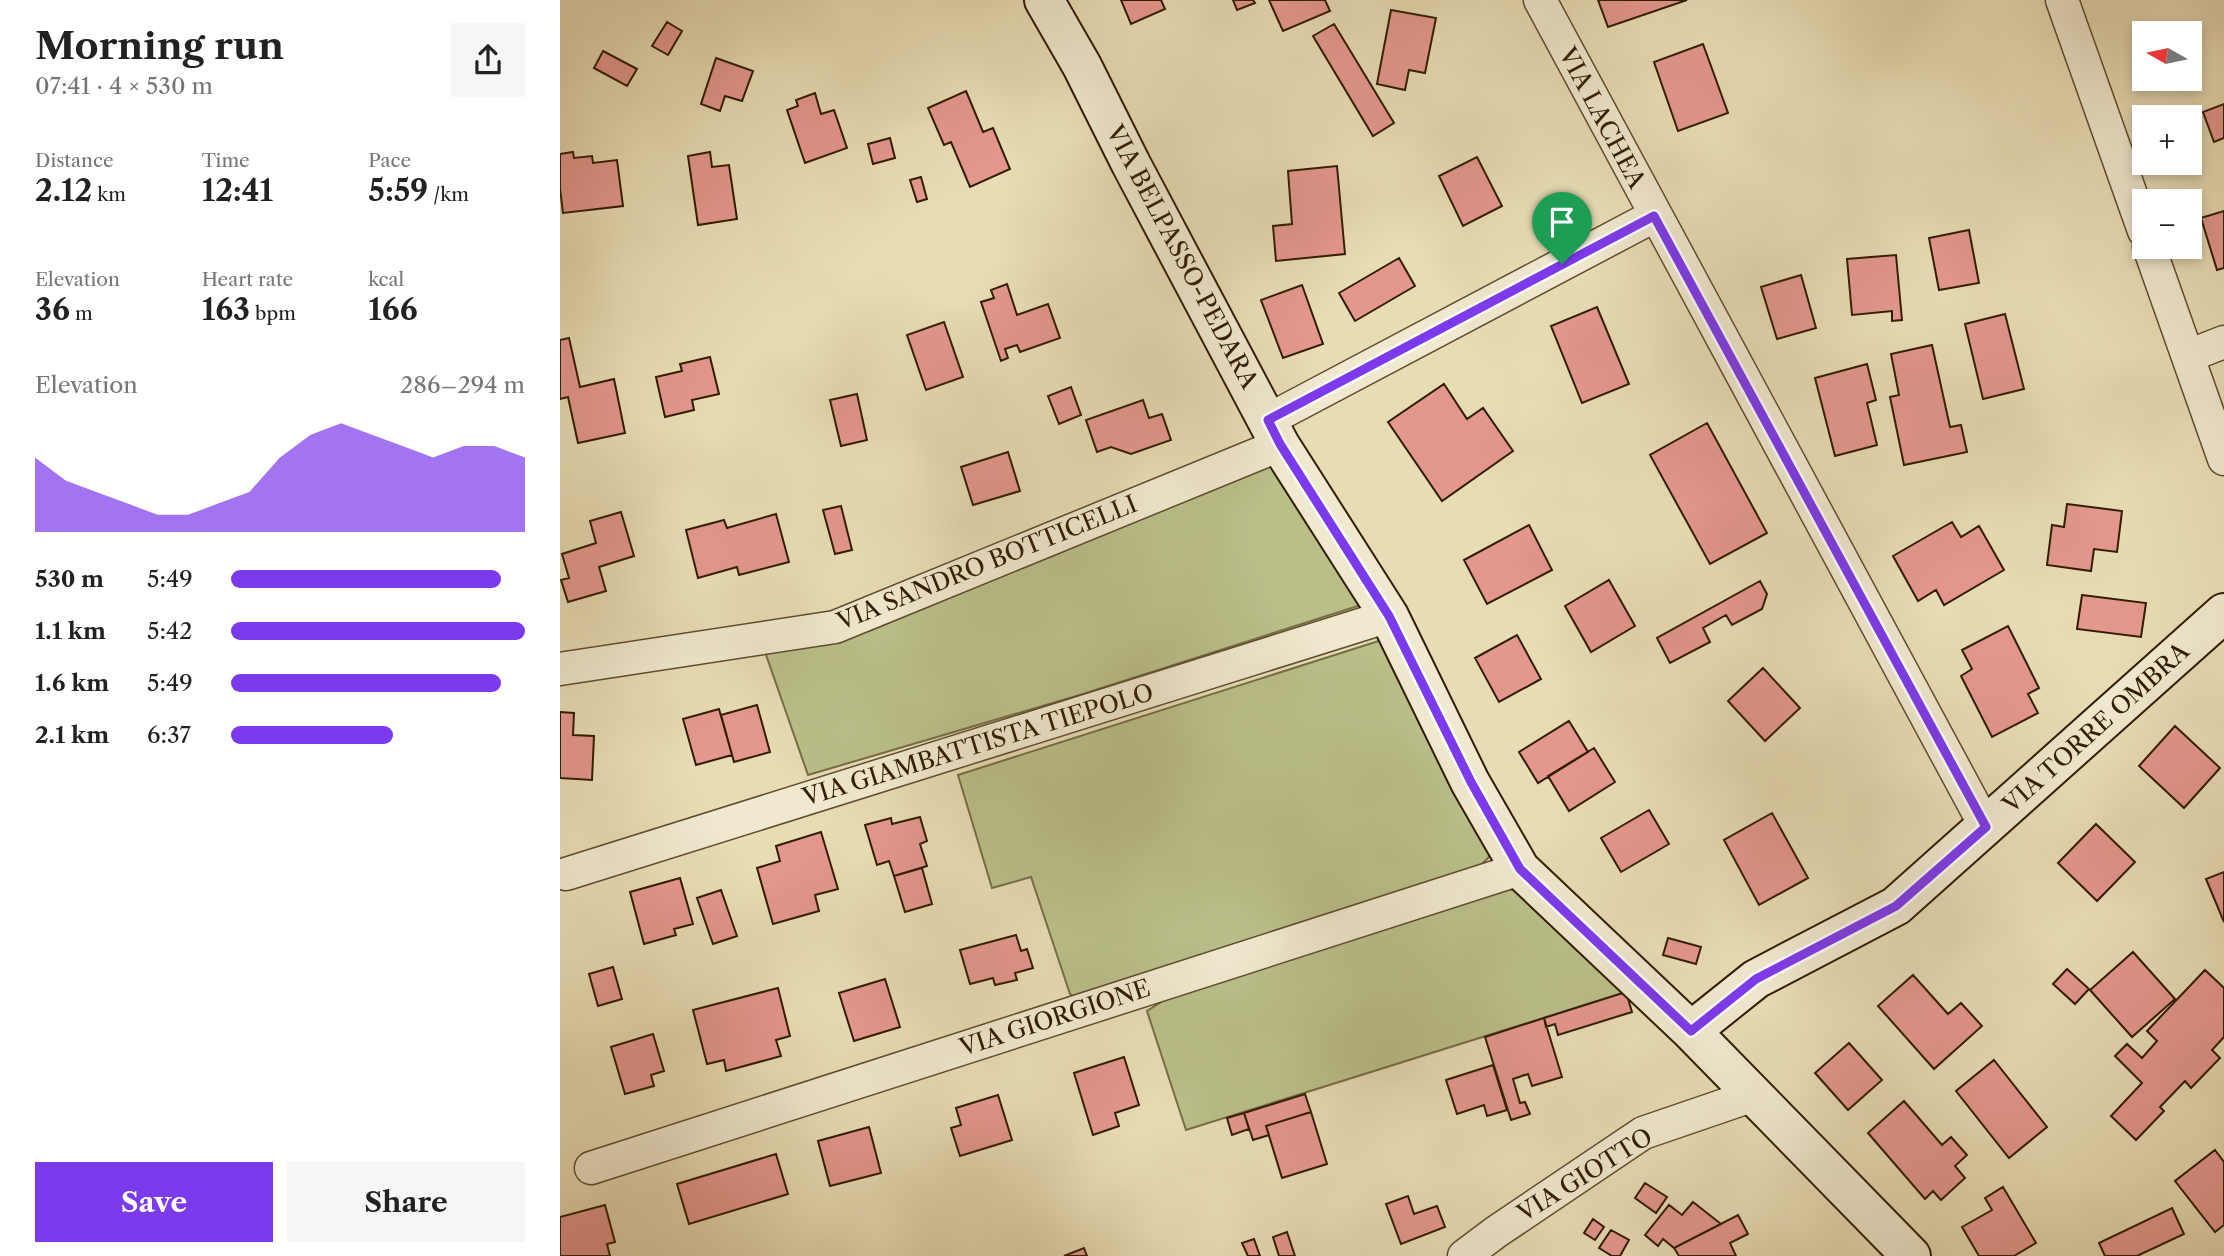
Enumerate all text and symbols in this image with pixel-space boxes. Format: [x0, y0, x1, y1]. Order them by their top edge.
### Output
north arrow [2132, 21, 2202, 91]
map controls [2132, 21, 2202, 259]
text: Morning run [35, 22, 284, 69]
button: share [451, 23, 525, 97]
street label: VIA LACHEA [1553, 41, 1652, 194]
text: 07:41 · 4 × 530 m [35, 72, 213, 100]
button: + [2132, 105, 2202, 175]
street label: VIA BELPASSO-PEDARA [1100, 119, 1265, 395]
text: Distance [35, 149, 114, 172]
text: Time [202, 149, 250, 172]
text: Pace [368, 149, 411, 172]
text: 2.12 [35, 172, 92, 209]
text: 12:41 [202, 172, 273, 209]
text: 5:59 [368, 172, 428, 209]
text: km [92, 183, 126, 206]
text: /km [428, 183, 469, 206]
button: − [2132, 189, 2202, 259]
pin [1532, 192, 1592, 264]
icon: arrive [1543, 203, 1581, 241]
text: Elevation [35, 268, 120, 291]
text: Heart rate [202, 268, 293, 291]
text: kcal [368, 268, 404, 291]
text: 36 [35, 291, 70, 328]
text: 163 [202, 291, 250, 328]
text: 166 [368, 291, 418, 328]
text: m [70, 302, 93, 325]
text: bpm [250, 302, 296, 325]
text: Elevation [35, 371, 138, 399]
text: 286–294 m [400, 371, 525, 399]
street label: VIA SANDRO BOTTICELLI [832, 489, 1141, 636]
text: 530 m [35, 565, 104, 593]
text: 5:49 [147, 565, 193, 593]
text: 1.1 km [35, 617, 106, 645]
text: 5:42 [147, 617, 192, 645]
street label: VIA TORRE OMBRA [1996, 636, 2196, 820]
text: 1.6 km [35, 669, 109, 697]
text: 5:49 [147, 669, 193, 697]
street label: VIA GIAMBATTISTA TIEPOLO [798, 677, 1157, 812]
text: 2.1 km [35, 721, 109, 749]
text: 6:37 [147, 721, 191, 749]
street label: VIA GIORGIONE [955, 973, 1154, 1062]
street label: VIA GIOTTO [1511, 1122, 1658, 1228]
button: Save [35, 1162, 273, 1242]
button: Share [287, 1162, 525, 1242]

